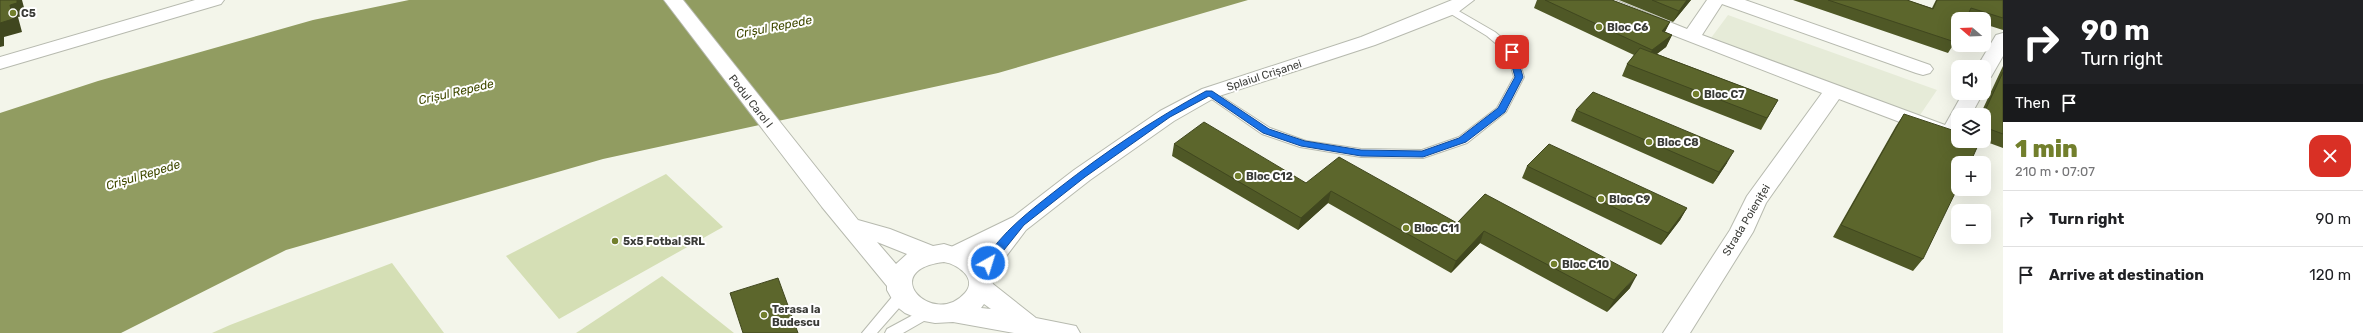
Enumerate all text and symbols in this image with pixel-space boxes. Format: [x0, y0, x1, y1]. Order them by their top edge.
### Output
place label: C5 [21, 7, 36, 20]
marker: C5 [8, 8, 18, 18]
north arrow [1951, 12, 1991, 52]
map controls [1951, 12, 1991, 244]
water label: Crișul Repede [735, 13, 813, 41]
text: 90 m [2081, 14, 2150, 47]
icon: right [2015, 16, 2067, 68]
place label: Bloc C6 [1607, 21, 1648, 34]
marker: Bloc C6 [1594, 22, 1604, 32]
pin [1495, 35, 1529, 69]
icon: arrive [1501, 41, 1523, 63]
text: Turn right [2081, 48, 2163, 70]
street label: Splaiul Crișanei [1225, 57, 1303, 94]
button: sound [1951, 60, 1991, 100]
street label: Podul Carol I [726, 72, 775, 131]
water label: Crișul Repede [417, 76, 495, 107]
place label: Bloc C7 [1704, 88, 1745, 101]
marker: Bloc C7 [1691, 89, 1701, 99]
icon: arrive [2058, 92, 2080, 114]
text: Then [2015, 94, 2050, 112]
button: layers [1951, 108, 1991, 148]
text: 1 min [2015, 135, 2078, 163]
button: close [2309, 135, 2351, 177]
place label: Bloc C8 [1657, 136, 1699, 149]
marker: Bloc C8 [1644, 137, 1654, 147]
button: + [1951, 156, 1991, 196]
water label: Crișul Repede [104, 157, 182, 193]
text: 210 m · 07:07 [2015, 164, 2095, 179]
place label: Bloc C12 [1246, 170, 1293, 183]
marker: Bloc C12 [1233, 171, 1243, 181]
street label: Strada Poieniței [1720, 182, 1773, 258]
place label: Bloc C9 [1609, 193, 1650, 206]
marker: Bloc C9 [1596, 194, 1606, 204]
button: − [1951, 204, 1991, 244]
icon: right [2015, 208, 2037, 230]
text: Turn right [2049, 210, 2124, 228]
text: 90 m [2316, 210, 2351, 228]
place label: Bloc C11 [1414, 222, 1459, 235]
marker: Bloc C11 [1401, 223, 1411, 233]
place label: 5x5 Fotbal SRL [623, 235, 705, 248]
marker: 5x5 Fotbal SRL [610, 236, 620, 246]
position arrow [967, 242, 1009, 284]
place label: Bloc C10 [1562, 258, 1609, 271]
marker: Bloc C10 [1549, 259, 1559, 269]
icon: arrive [2015, 264, 2037, 286]
text: Arrive at destination [2049, 266, 2204, 284]
text: 120 m [2309, 266, 2351, 284]
place label: Terasa la Budescu [772, 303, 820, 329]
marker: Terasa la Budescu [759, 310, 769, 320]

